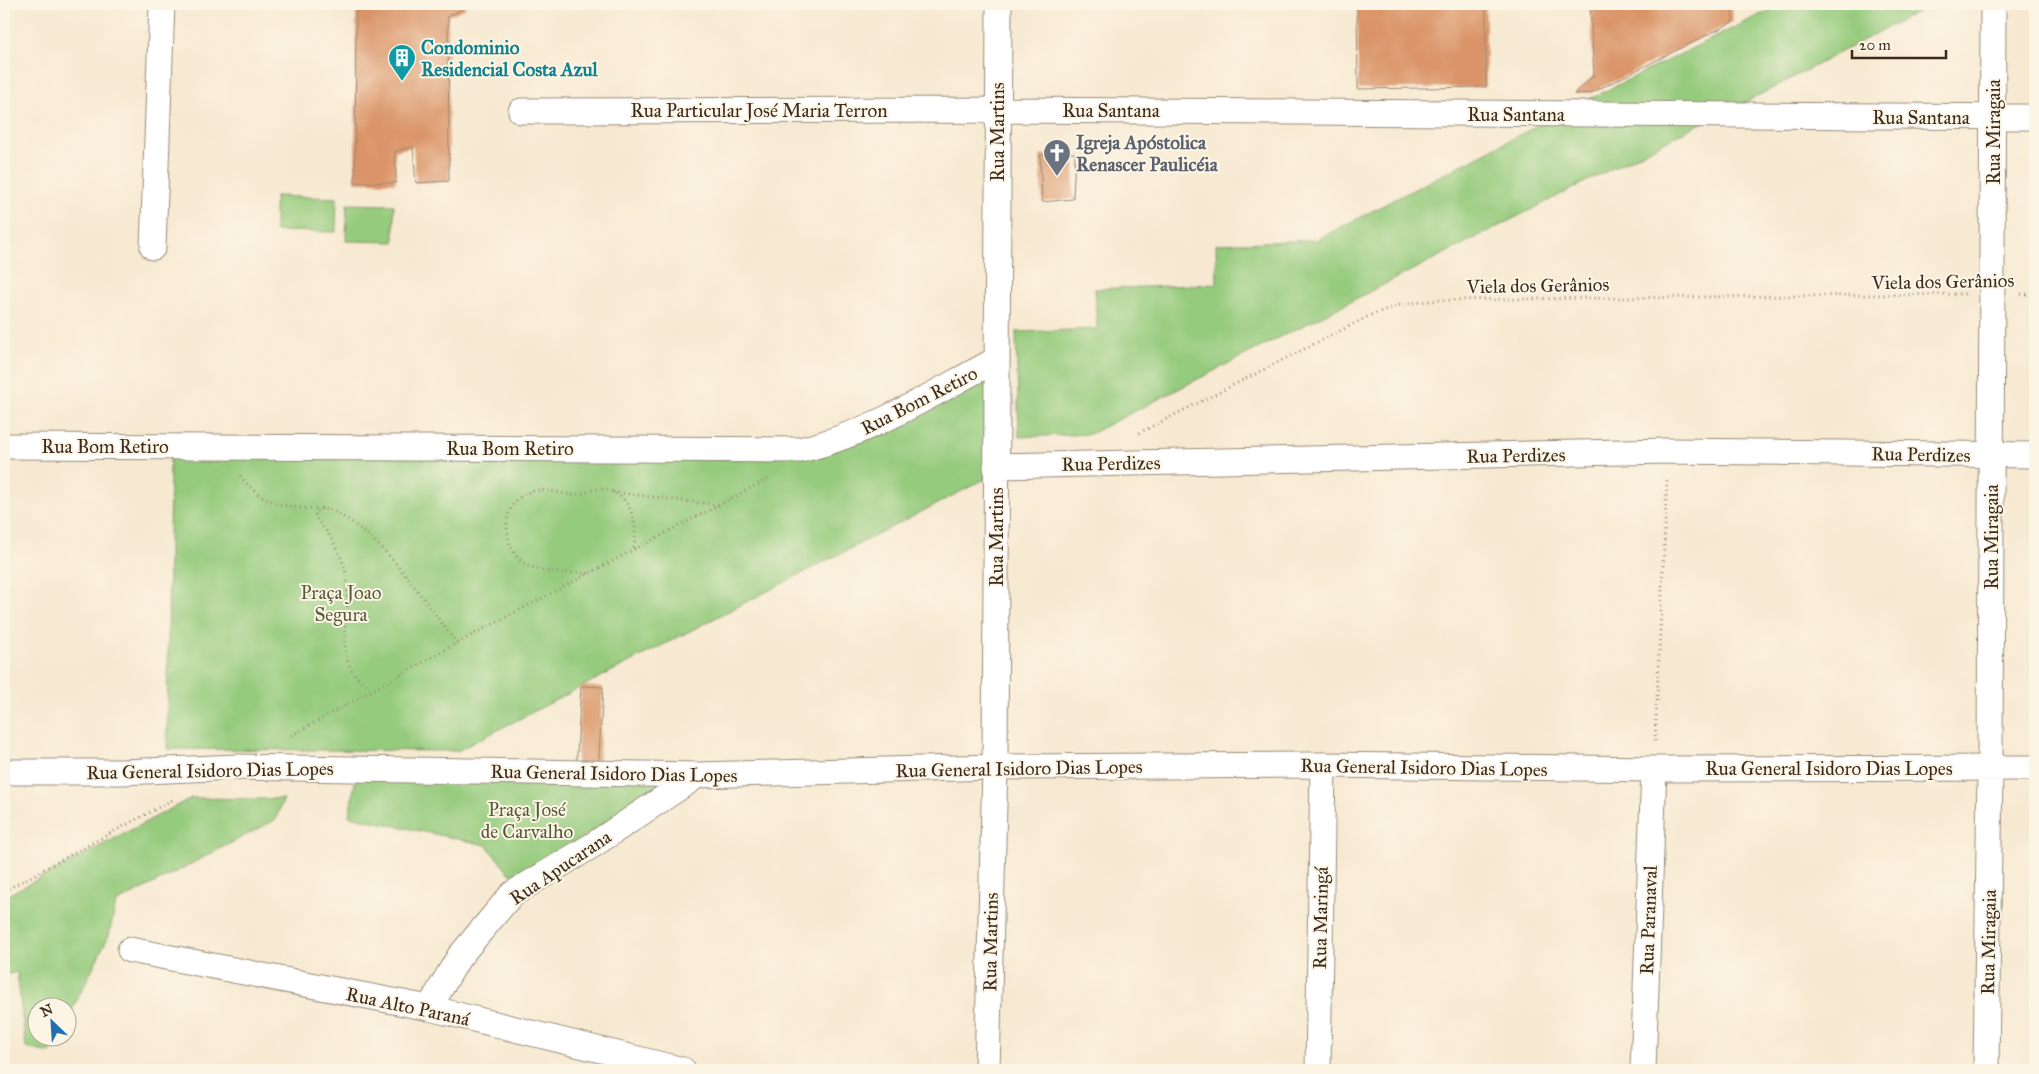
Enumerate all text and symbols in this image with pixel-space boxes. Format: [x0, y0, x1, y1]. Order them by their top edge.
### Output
scale bar [1852, 28, 1945, 60]
place label: Condominio Residencial Costa Azul [421, 36, 599, 81]
text: 20 m [1859, 36, 1891, 54]
building icon: Condominio Residencial Costa Azul [387, 43, 417, 82]
street label: Rua Miragaia [1982, 78, 2006, 185]
street label: Rua Martins [986, 82, 1009, 182]
street label: Rua Particular José Maria Terron [630, 99, 888, 123]
street label: Rua Santana [1062, 99, 1161, 122]
street label: Rua Santana [1467, 103, 1566, 126]
street label: Rua Santana [1872, 106, 1971, 129]
place label: Igreja Apóstolica Renascer Paulicéia [1076, 131, 1219, 176]
church icon: Igreja Apóstolica Renascer Paulicéia [1042, 138, 1072, 177]
street label: Viela dos Gerânios [1870, 269, 2015, 294]
street label: Viela dos Gerânios [1465, 273, 1610, 298]
street label: Rua Bom Retiro [857, 361, 982, 440]
street label: Rua Bom Retiro [41, 435, 169, 458]
street label: Rua Bom Retiro [446, 437, 574, 460]
street label: Rua Perdizes [1871, 442, 1971, 467]
street label: Rua Perdizes [1466, 443, 1566, 468]
street label: Rua Perdizes [1061, 451, 1161, 476]
street label: Rua Miragaia [1980, 483, 2004, 590]
street label: Rua Martins [985, 487, 1008, 587]
park label: Praça Joao Segura [301, 581, 382, 627]
street label: Rua General Isidoro Dias Lopes [1300, 754, 1548, 781]
street label: Rua General Isidoro Dias Lopes [895, 755, 1143, 782]
street label: Rua General Isidoro Dias Lopes [86, 757, 334, 784]
street label: Rua General Isidoro Dias Lopes [1705, 757, 1953, 780]
street label: Rua General Isidoro Dias Lopes [490, 760, 738, 787]
park label: Praça José de Carvalho [481, 798, 573, 843]
street label: Rua Apucarana [505, 825, 616, 910]
street label: Rua Paranaval [1635, 864, 1662, 975]
street label: Rua Maringá [1308, 866, 1334, 970]
street label: Rua Miragaia [1976, 888, 2002, 995]
street label: Rua Martins [978, 892, 1003, 992]
street label: Rua Alto Paraná [344, 982, 473, 1031]
north arrow [28, 996, 78, 1046]
text: N [38, 1000, 56, 1021]

